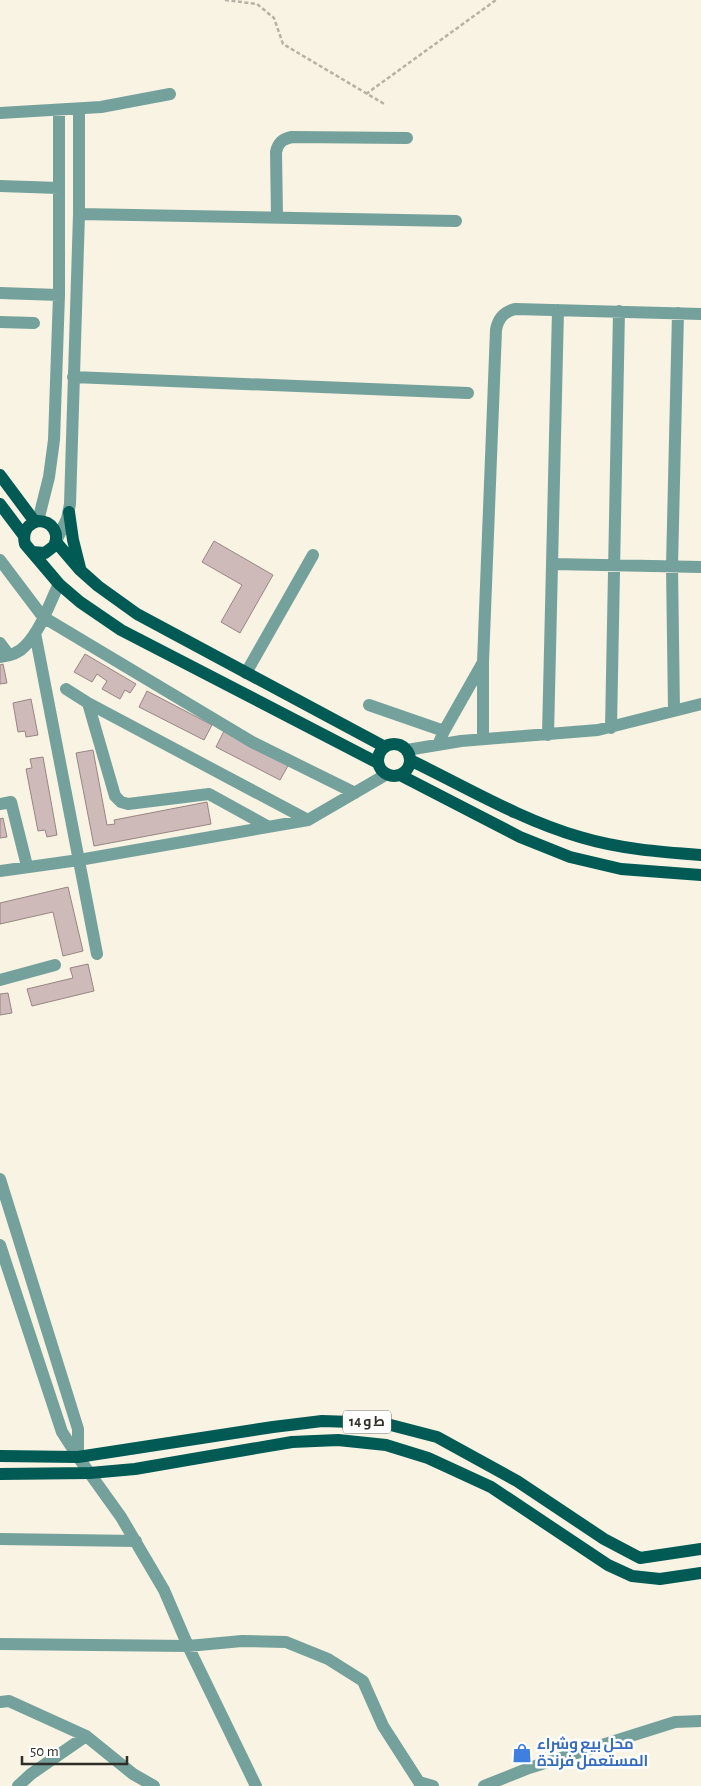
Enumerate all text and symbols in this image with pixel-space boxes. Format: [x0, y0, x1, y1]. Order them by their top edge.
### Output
road number: ط و 14 [343, 1410, 391, 1434]
scale bar [22, 1734, 128, 1766]
place label: محل بيع وشراء المستعمل فرندة [537, 1736, 648, 1770]
shop icon: محل بيع وشراء المستعمل فرندة [511, 1742, 533, 1764]
text: 50 m [30, 1744, 59, 1759]

